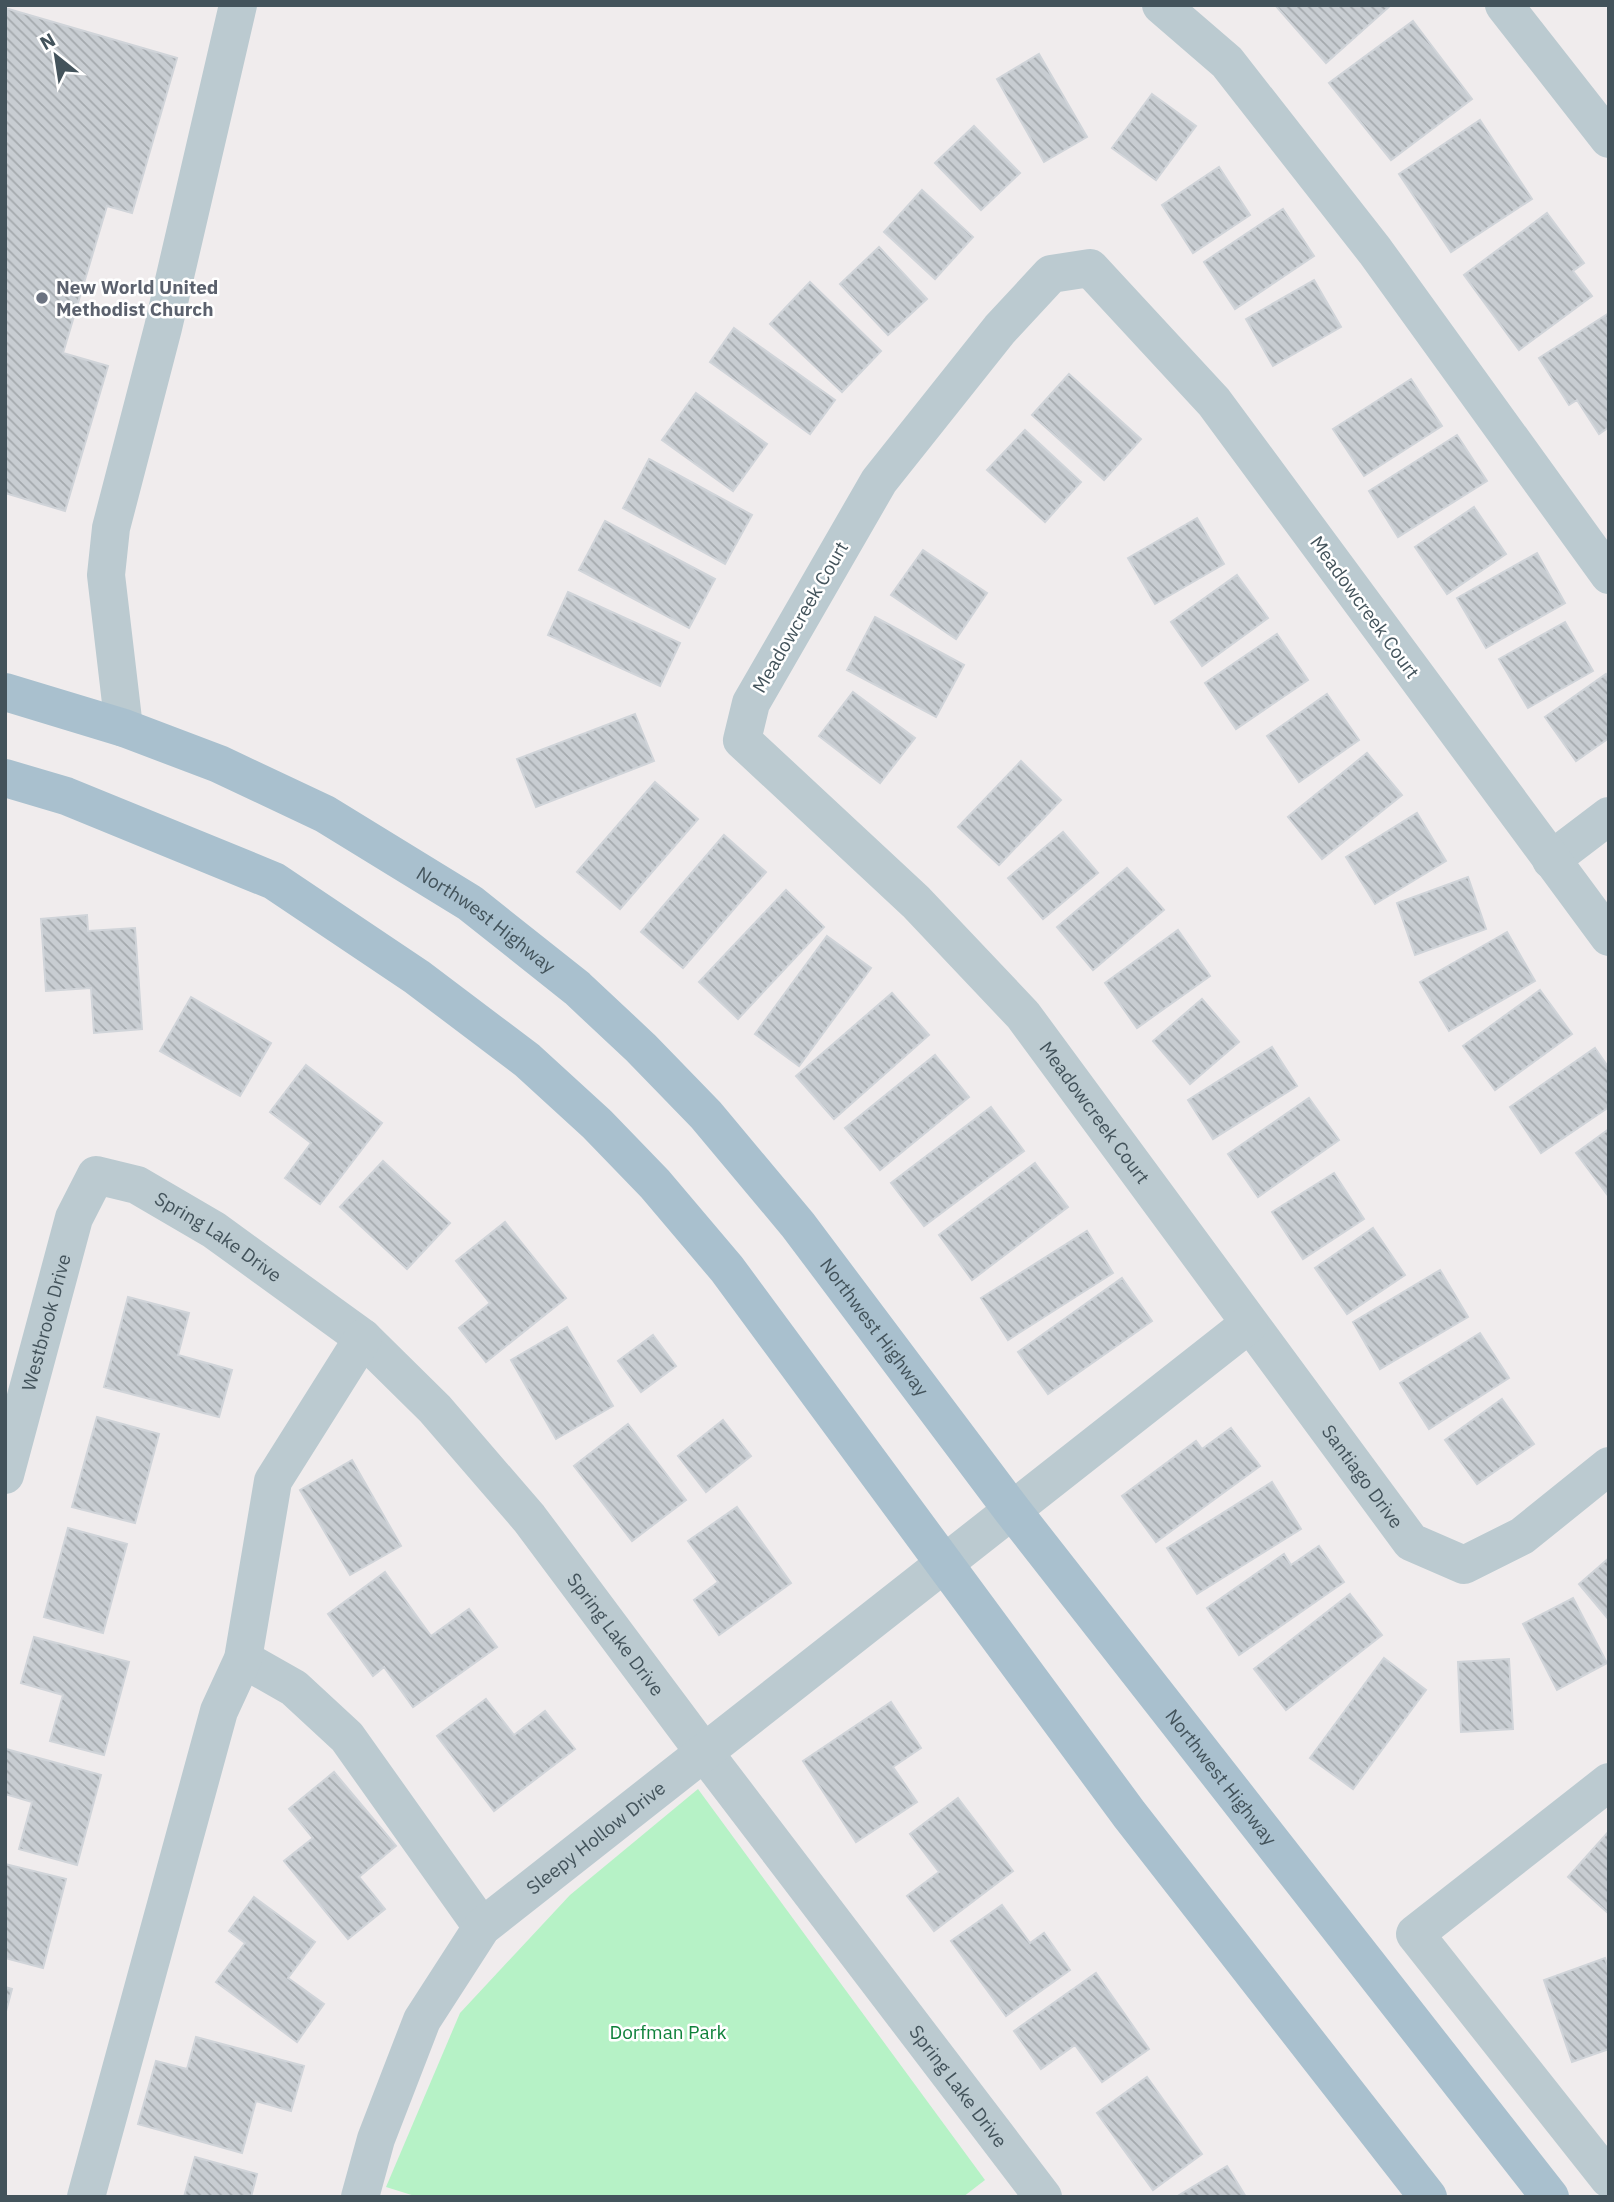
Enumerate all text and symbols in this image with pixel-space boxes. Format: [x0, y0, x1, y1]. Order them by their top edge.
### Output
north arrow [21, 21, 91, 91]
text: N [36, 27, 59, 55]
place label: New World United Methodist Church [56, 275, 218, 321]
marker: New World United Methodist Church [34, 290, 50, 306]
street label: Meadowcreek Court [1305, 531, 1425, 683]
street label: Meadowcreek Court [747, 537, 853, 697]
street label: Northwest Highway [412, 861, 561, 979]
street label: Meadowcreek Court [1034, 1036, 1155, 1188]
street label: Spring Lake Drive [150, 1186, 287, 1287]
street label: Westbrook Drive [16, 1251, 76, 1393]
street label: Northwest Highway [815, 1253, 935, 1401]
street label: Santiago Drive [1317, 1420, 1409, 1533]
street label: Spring Lake Drive [562, 1568, 670, 1701]
street label: Northwest Highway [1160, 1704, 1282, 1850]
street label: Sleepy Hollow Drive [521, 1776, 670, 1900]
park label: Dorfman Park [609, 2020, 727, 2044]
street label: Spring Lake Drive [904, 2020, 1013, 2152]

